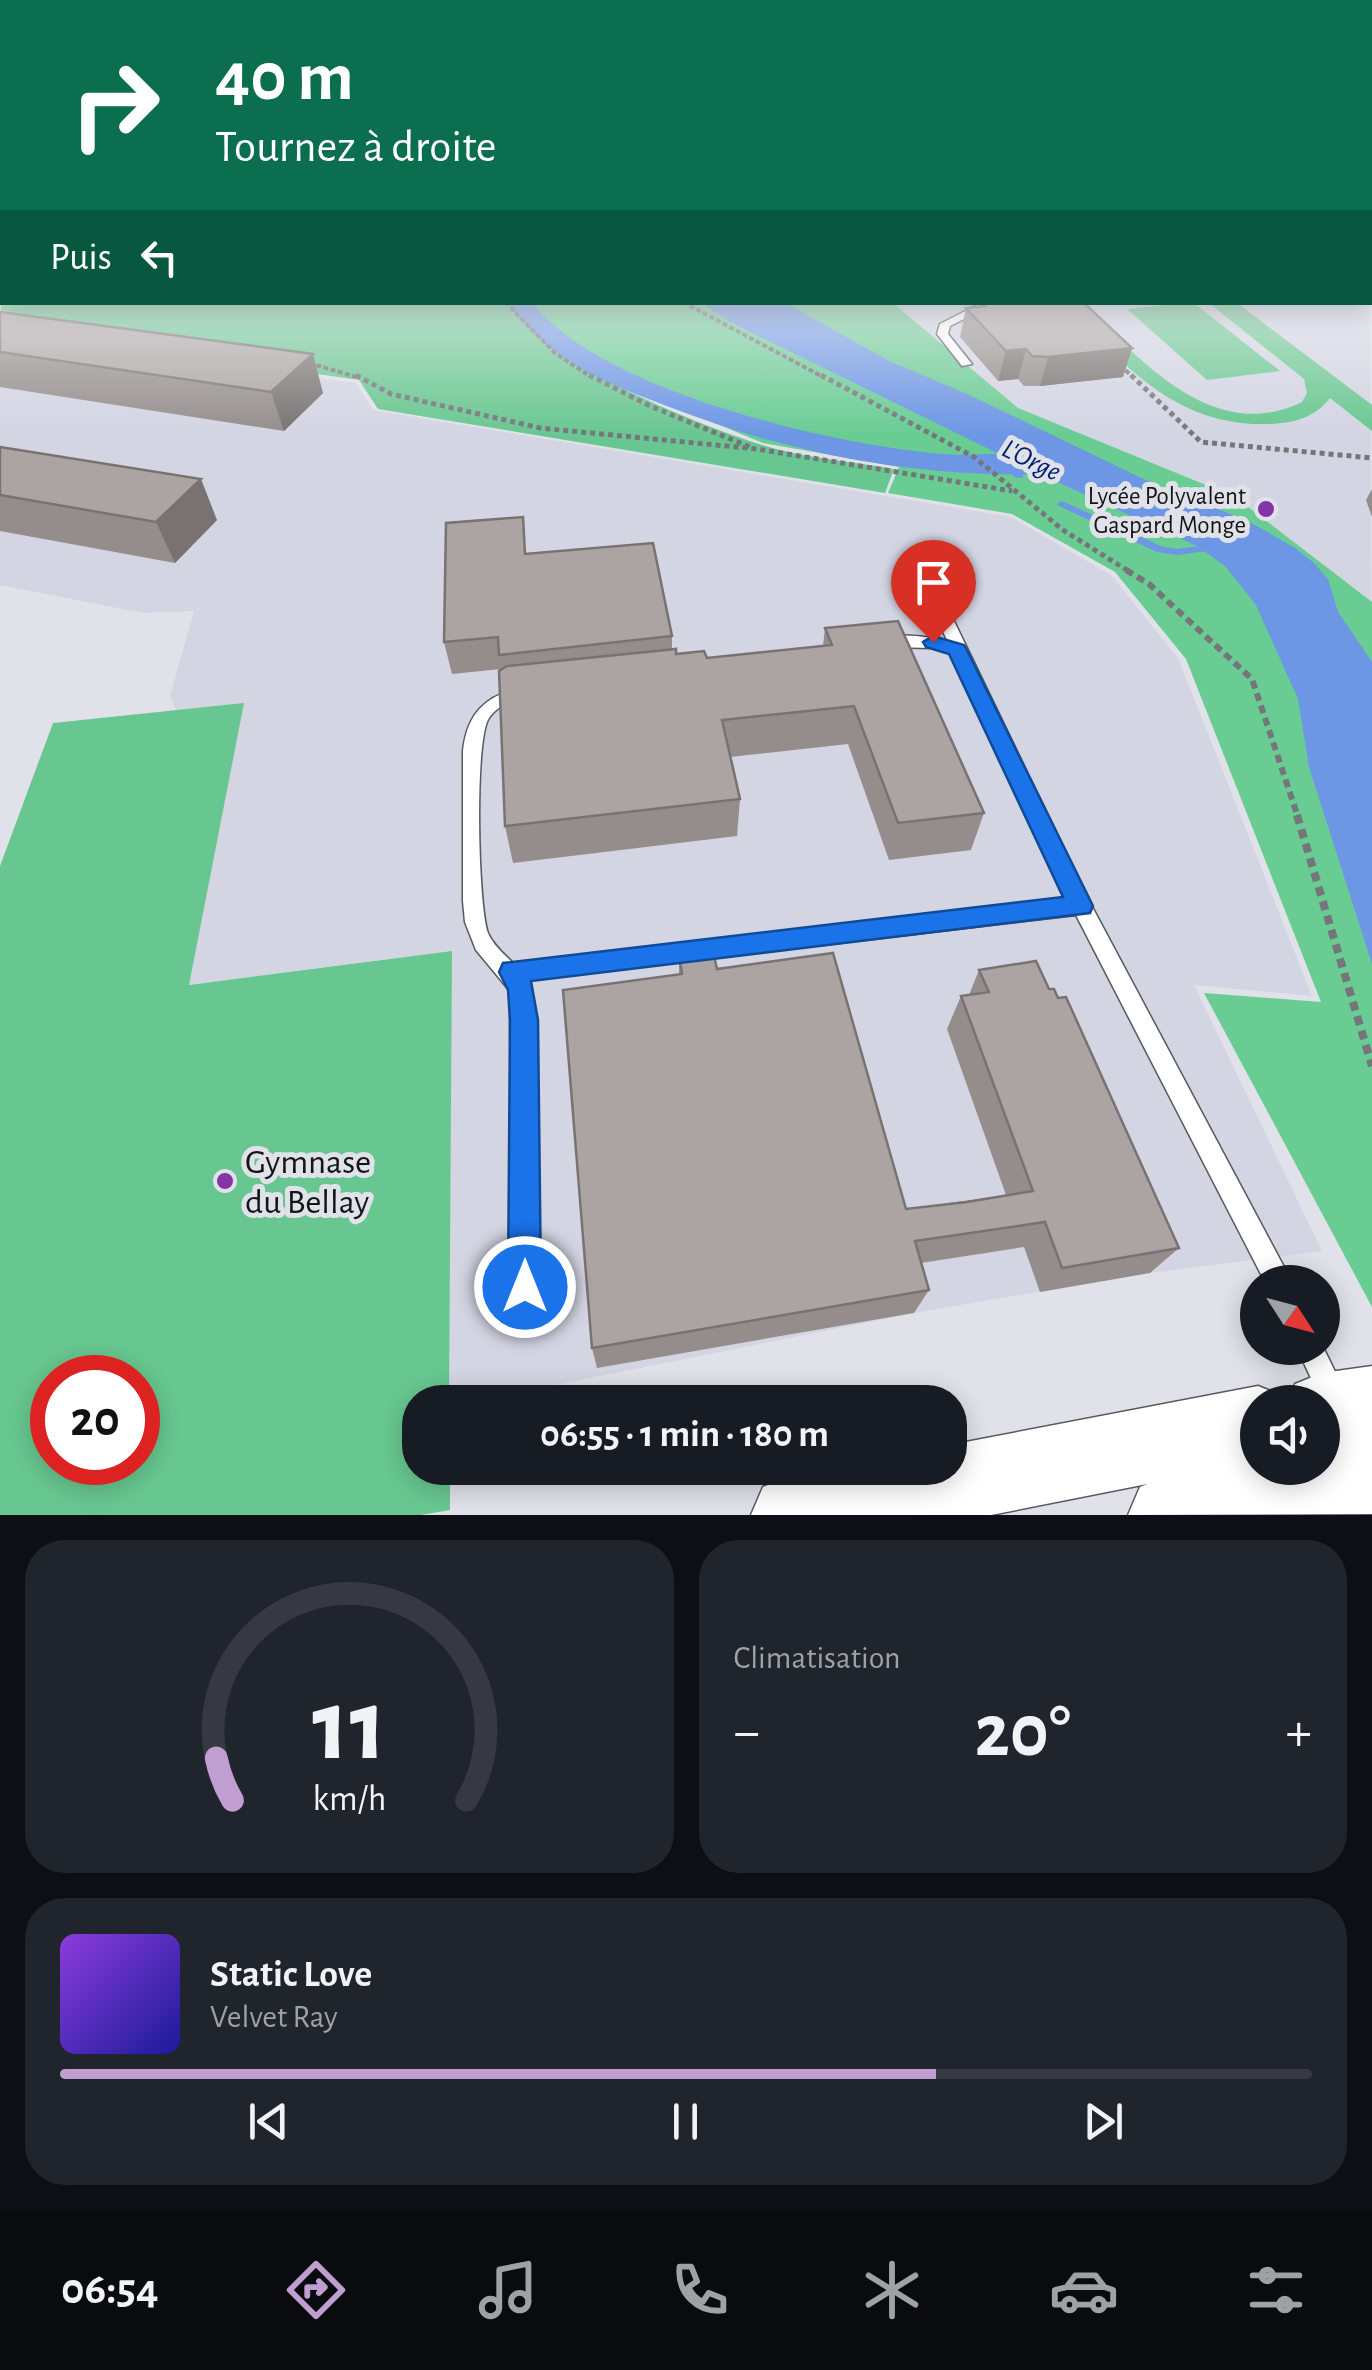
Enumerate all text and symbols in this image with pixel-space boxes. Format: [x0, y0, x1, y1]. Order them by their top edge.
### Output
icon: right [50, 40, 180, 170]
text: 40 m [215, 43, 354, 113]
text: Tournez à droite [215, 125, 497, 170]
icon: left [132, 230, 187, 285]
text: Puis [50, 239, 112, 277]
water label: L'Orge [997, 435, 1065, 487]
place label: Lycée Polyvalent Gaspard Monge [1088, 484, 1246, 538]
marker: Lycée Polyvalent Gaspard Monge [1255, 498, 1277, 520]
pin [891, 540, 976, 643]
icon: arrive [906, 555, 961, 610]
place label: Gymnase du Bellay [245, 1145, 371, 1220]
marker: Gymnase du Bellay [214, 1170, 236, 1192]
position arrow [473, 1235, 577, 1339]
north arrow [1240, 1265, 1340, 1365]
map controls [1240, 1265, 1340, 1485]
speed limit sign: 20 [30, 1355, 160, 1485]
button: sound [1240, 1385, 1340, 1485]
text: 06:55 · 1 min · 180 m [540, 1416, 829, 1454]
text: Climatisation [734, 1642, 901, 1674]
text: 11 [312, 1675, 387, 1779]
text: 20° [975, 1695, 1071, 1770]
text: − [734, 1705, 760, 1760]
text: + [1286, 1705, 1312, 1760]
text: km/h [312, 1781, 386, 1817]
text: Static Love [210, 1956, 372, 1994]
text: Velvet Ray [210, 2001, 338, 2033]
icon: previous [241, 2094, 296, 2149]
icon: pause [658, 2094, 713, 2149]
icon: next [1076, 2094, 1131, 2149]
icon: directions [281, 2255, 351, 2325]
icon: music [473, 2255, 543, 2325]
icon: phone [665, 2255, 735, 2325]
icon: climate [857, 2255, 927, 2325]
icon: car [1049, 2255, 1119, 2325]
icon: filters [1241, 2255, 1311, 2325]
text: 06:54 [61, 2267, 159, 2312]

